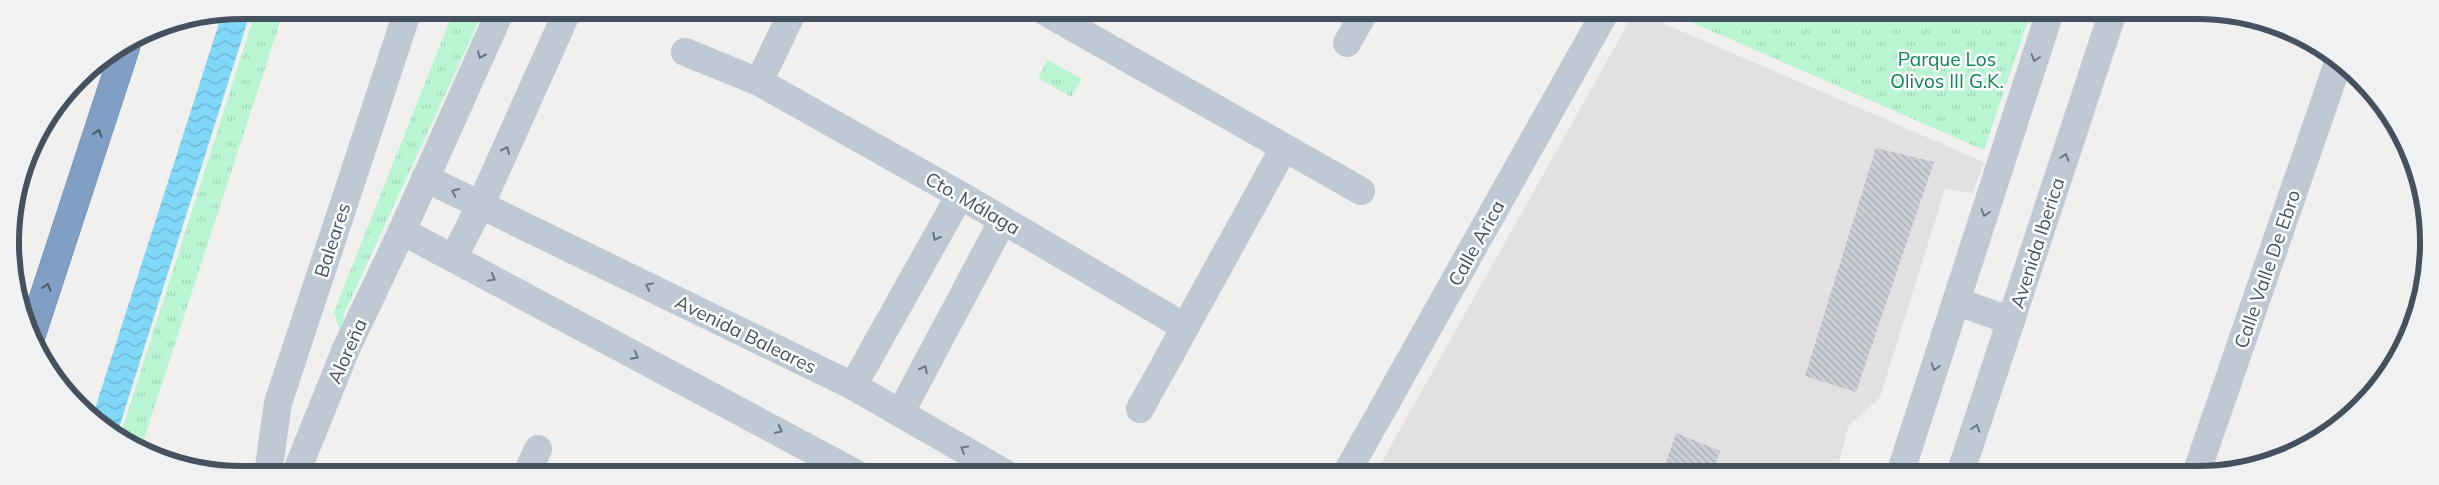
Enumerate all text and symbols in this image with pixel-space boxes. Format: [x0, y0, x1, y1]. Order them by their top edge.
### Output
park label: Parque Los Olivos III G.K. [1890, 47, 2004, 93]
one-way arrow [476, 50, 487, 59]
one-way arrow [2031, 53, 2041, 62]
one-way arrow [92, 129, 102, 137]
one-way arrow [499, 146, 510, 155]
one-way arrow [2059, 154, 2069, 162]
street label: Cto. Málaga [921, 166, 1025, 240]
street label: Avenida Iberica [2005, 175, 2069, 311]
street label: Calle Valle De Ebro [2229, 187, 2305, 351]
one-way arrow [452, 189, 461, 199]
street label: Calle Arica [1443, 196, 1509, 290]
street label: Baleares [309, 200, 355, 280]
one-way arrow [1980, 208, 1990, 216]
one-way arrow [932, 232, 942, 241]
one-way arrow [487, 272, 496, 282]
one-way arrow [645, 282, 654, 292]
one-way arrow [41, 283, 51, 292]
street label: Avenida Baleares [671, 289, 821, 379]
street label: Aloreña [322, 315, 372, 387]
one-way arrow [629, 350, 638, 360]
one-way arrow [1930, 363, 1940, 371]
one-way arrow [918, 366, 928, 375]
one-way arrow [774, 424, 783, 434]
one-way arrow [1970, 424, 1980, 433]
one-way arrow [961, 445, 970, 455]

